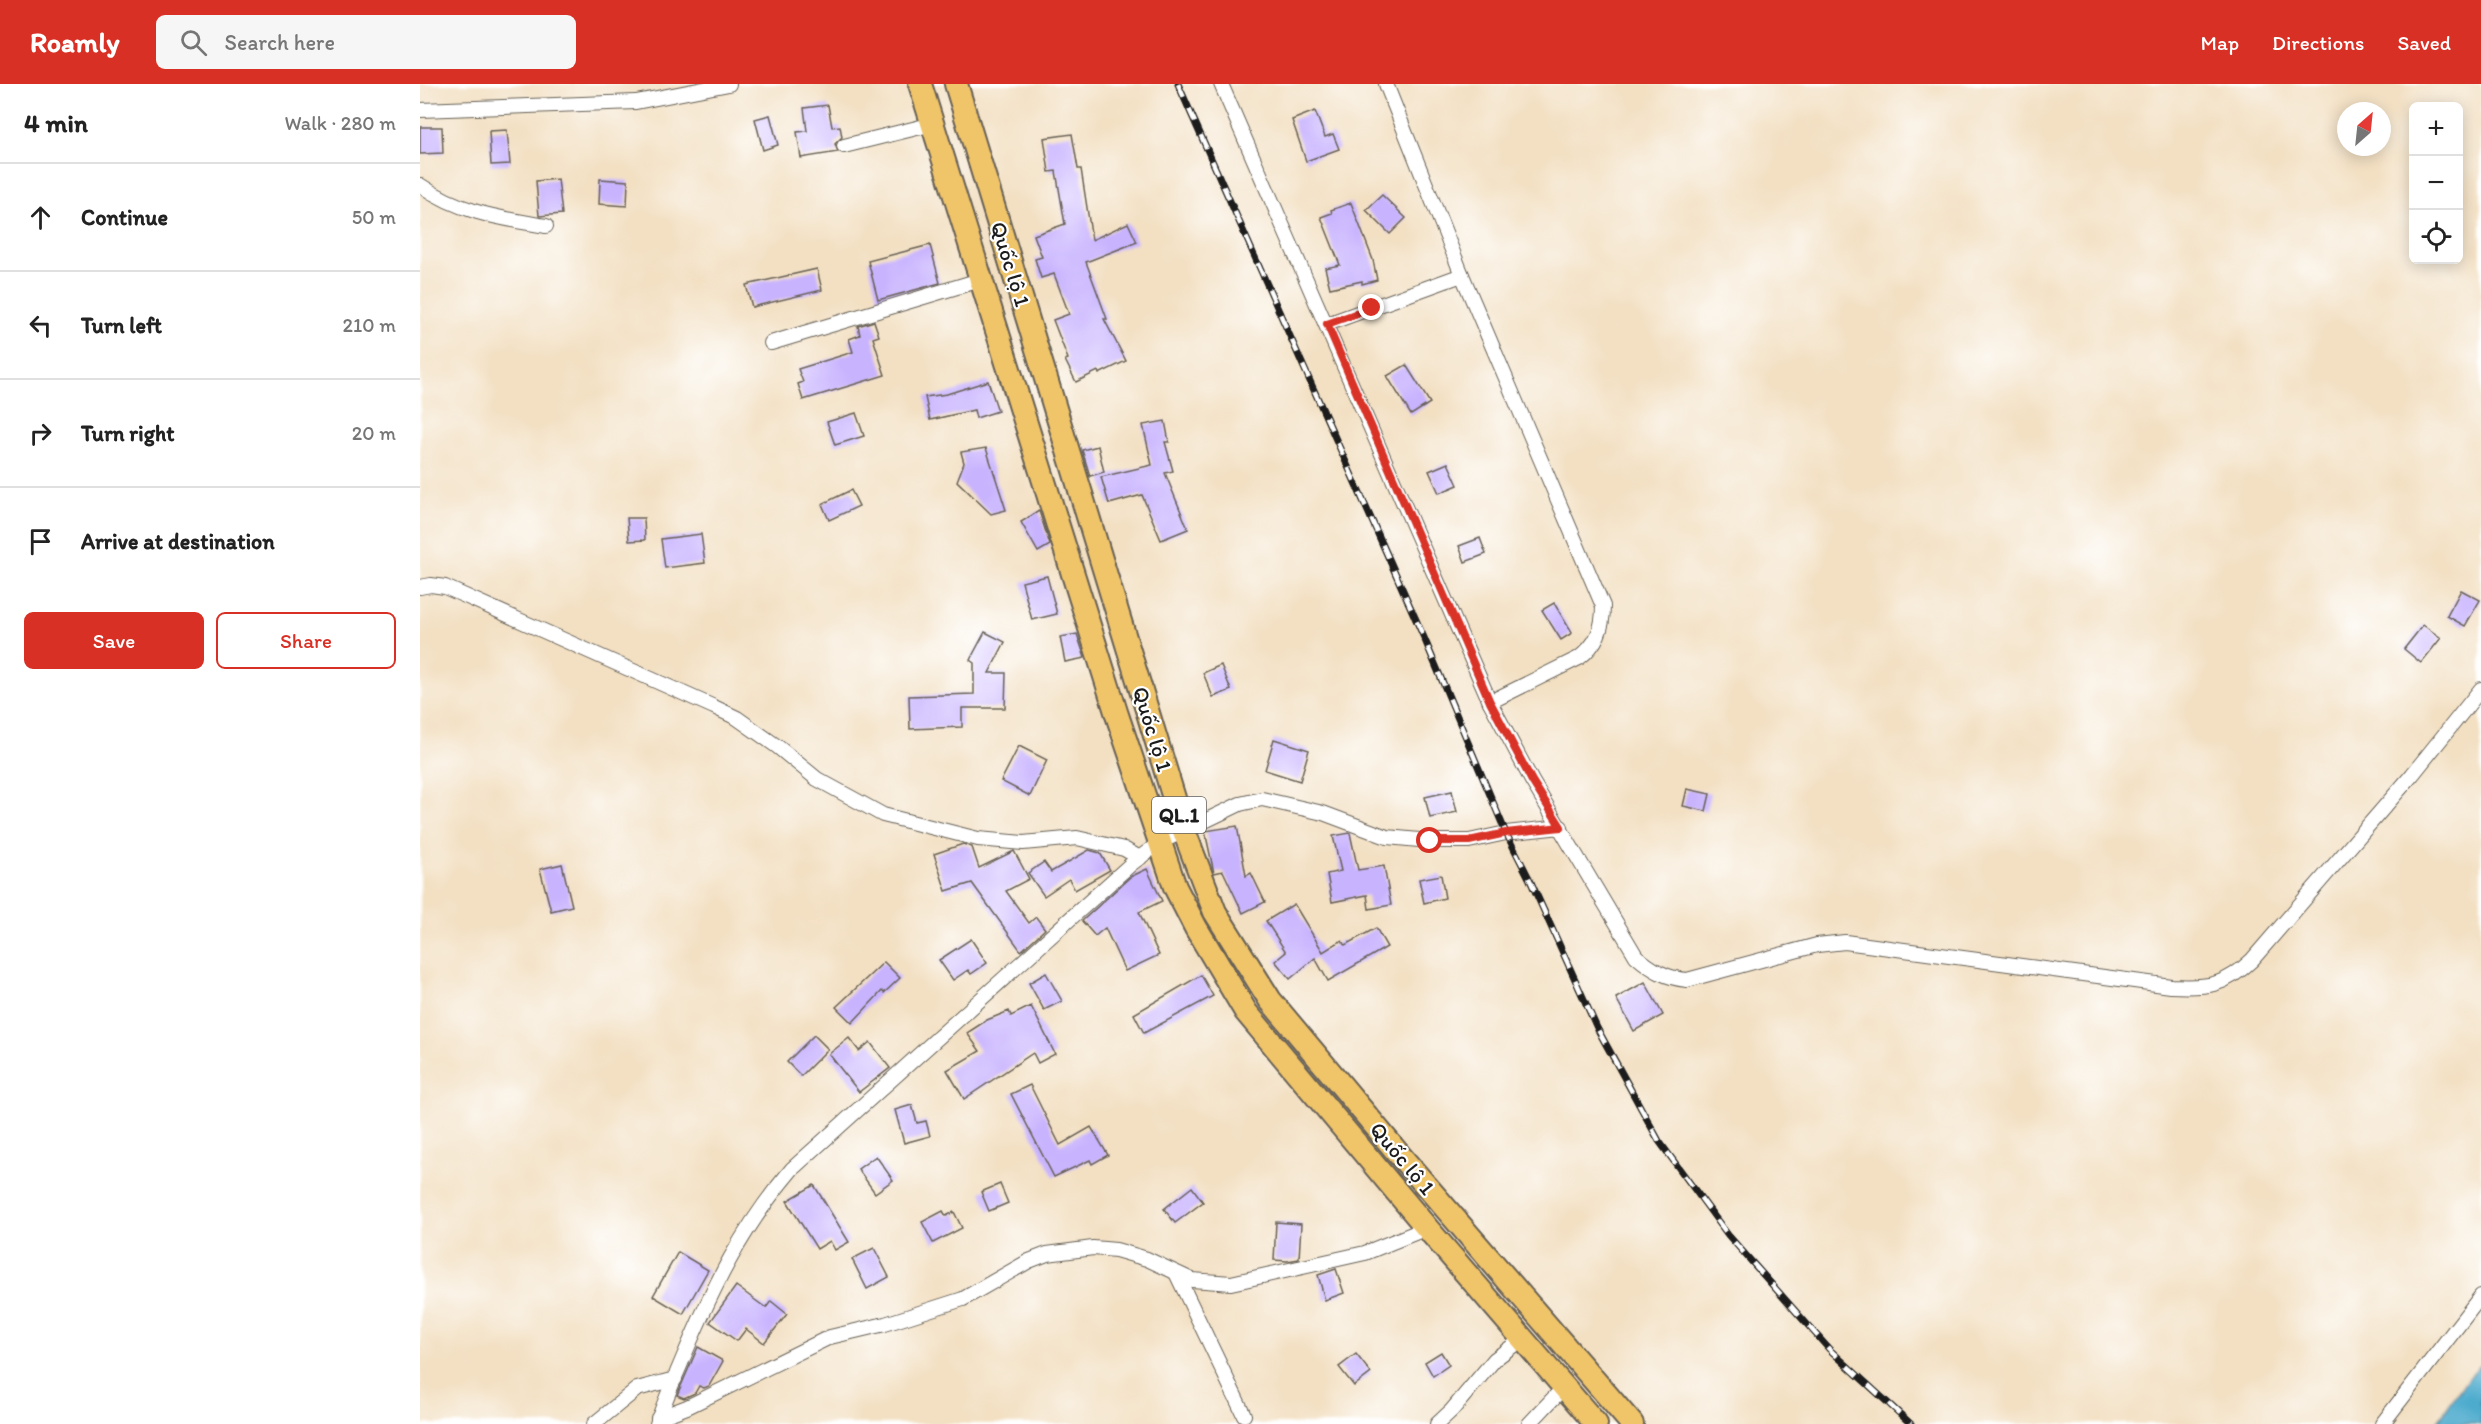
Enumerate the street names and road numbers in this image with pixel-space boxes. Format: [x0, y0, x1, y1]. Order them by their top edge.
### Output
street label: Quốc lộ 1 [985, 218, 1036, 310]
street label: Quốc lộ 1 [1127, 683, 1178, 775]
road number: QL.1 [1152, 797, 1206, 833]
street label: Quốc lộ 1 [1364, 1116, 1441, 1200]

